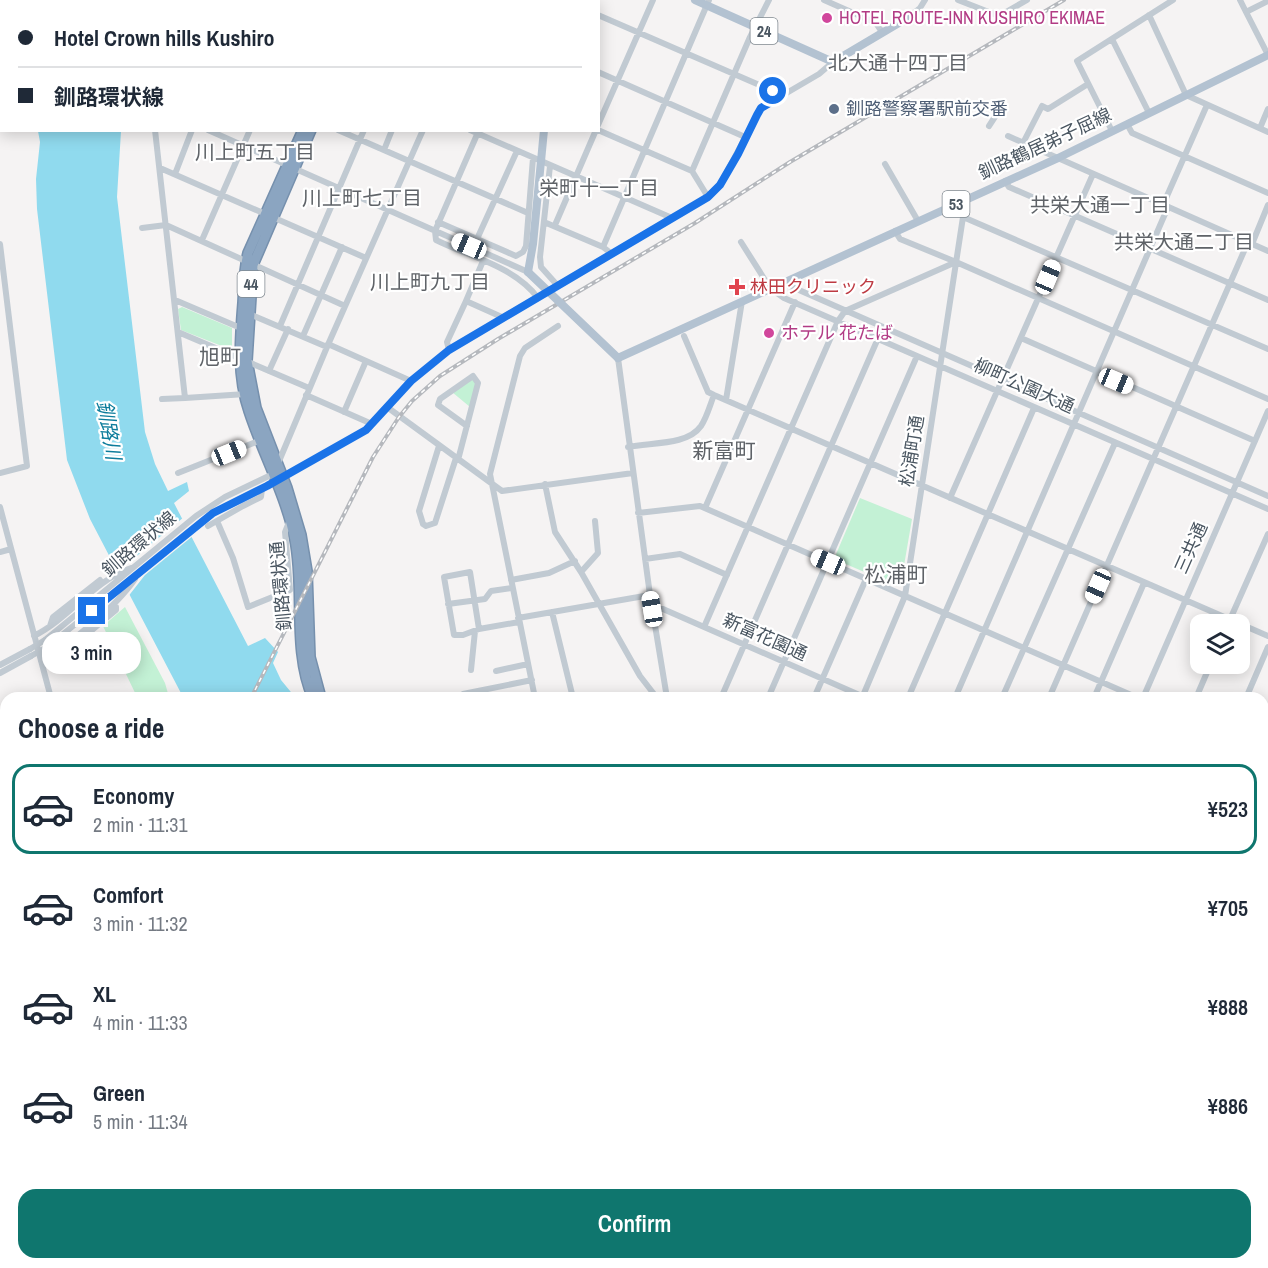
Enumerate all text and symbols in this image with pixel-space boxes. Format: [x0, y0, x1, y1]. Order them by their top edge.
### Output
place label: HOTEL ROUTE-INN KUSHIRO EKIMAE [839, 5, 1105, 30]
marker: HOTEL ROUTE-INN KUSHIRO EKIMAE [820, 11, 834, 25]
road number: 24 [750, 18, 777, 44]
text: Hotel Crown hills Kushiro [54, 23, 275, 53]
district label: 北大通十四丁目 [828, 49, 968, 76]
route start [759, 77, 786, 104]
text: 釧路環状線 [54, 82, 164, 112]
place label: 釧路警察署駅前交番 [846, 96, 1008, 121]
marker: 釧路警察署駅前交番 [827, 102, 841, 116]
street label: 釧路鶴居弟子屈線 [974, 102, 1115, 185]
district label: 川上町五丁目 [195, 138, 315, 165]
district label: 栄町十一丁目 [539, 174, 659, 201]
district label: 川上町七丁目 [302, 184, 422, 211]
road number: 53 [942, 191, 970, 217]
district label: 共栄大通一丁目 [1030, 191, 1170, 218]
district label: 共栄大通二丁目 [1114, 228, 1254, 255]
car [449, 231, 489, 261]
car [1033, 257, 1063, 297]
district label: 川上町九丁目 [370, 268, 490, 295]
road number: 44 [238, 271, 264, 297]
place label: 林田クリニック [750, 274, 876, 299]
marker: 林田クリニック [728, 278, 746, 296]
place label: ホテル 花たば [781, 320, 893, 345]
marker: ホテル 花たば [762, 326, 776, 340]
district label: 旭町 [199, 342, 241, 371]
street label: 柳町公園大通 [970, 352, 1079, 419]
car [1096, 366, 1136, 396]
water label: 釧路川 [91, 398, 128, 464]
street label: 松浦町通 [894, 413, 929, 488]
district label: 新富町 [693, 436, 756, 465]
car [209, 438, 249, 468]
street label: 釧路環状線 [96, 505, 181, 582]
street label: 三共通 [1168, 518, 1213, 578]
street label: 釧路環状通 [264, 540, 297, 632]
car [808, 547, 848, 577]
district label: 松浦町 [865, 560, 928, 589]
car [1082, 566, 1114, 606]
car [640, 590, 664, 628]
route end [78, 597, 105, 624]
street label: 新富花園通 [719, 607, 811, 666]
map controls [1190, 614, 1250, 674]
button: layers [1190, 614, 1250, 674]
callout: 3 min [42, 632, 142, 674]
text: 3 min [70, 639, 113, 666]
text: Choose a ride [18, 710, 164, 746]
text: Economy [93, 781, 174, 811]
icon: car [21, 782, 75, 836]
text: ¥523 [1208, 794, 1248, 824]
text: 2 min · 11:31 [93, 811, 188, 838]
text: Comfort [93, 880, 163, 910]
icon: car [21, 881, 75, 935]
text: ¥705 [1208, 893, 1248, 923]
text: 3 min · 11:32 [93, 910, 188, 937]
text: XL [93, 979, 116, 1009]
icon: car [21, 980, 75, 1034]
text: ¥888 [1208, 992, 1248, 1022]
text: 4 min · 11:33 [93, 1009, 188, 1036]
text: Green [93, 1078, 145, 1108]
icon: car [21, 1079, 75, 1133]
text: ¥886 [1208, 1091, 1248, 1121]
text: 5 min · 11:34 [93, 1108, 188, 1135]
button: Confirm [18, 1189, 1251, 1258]

